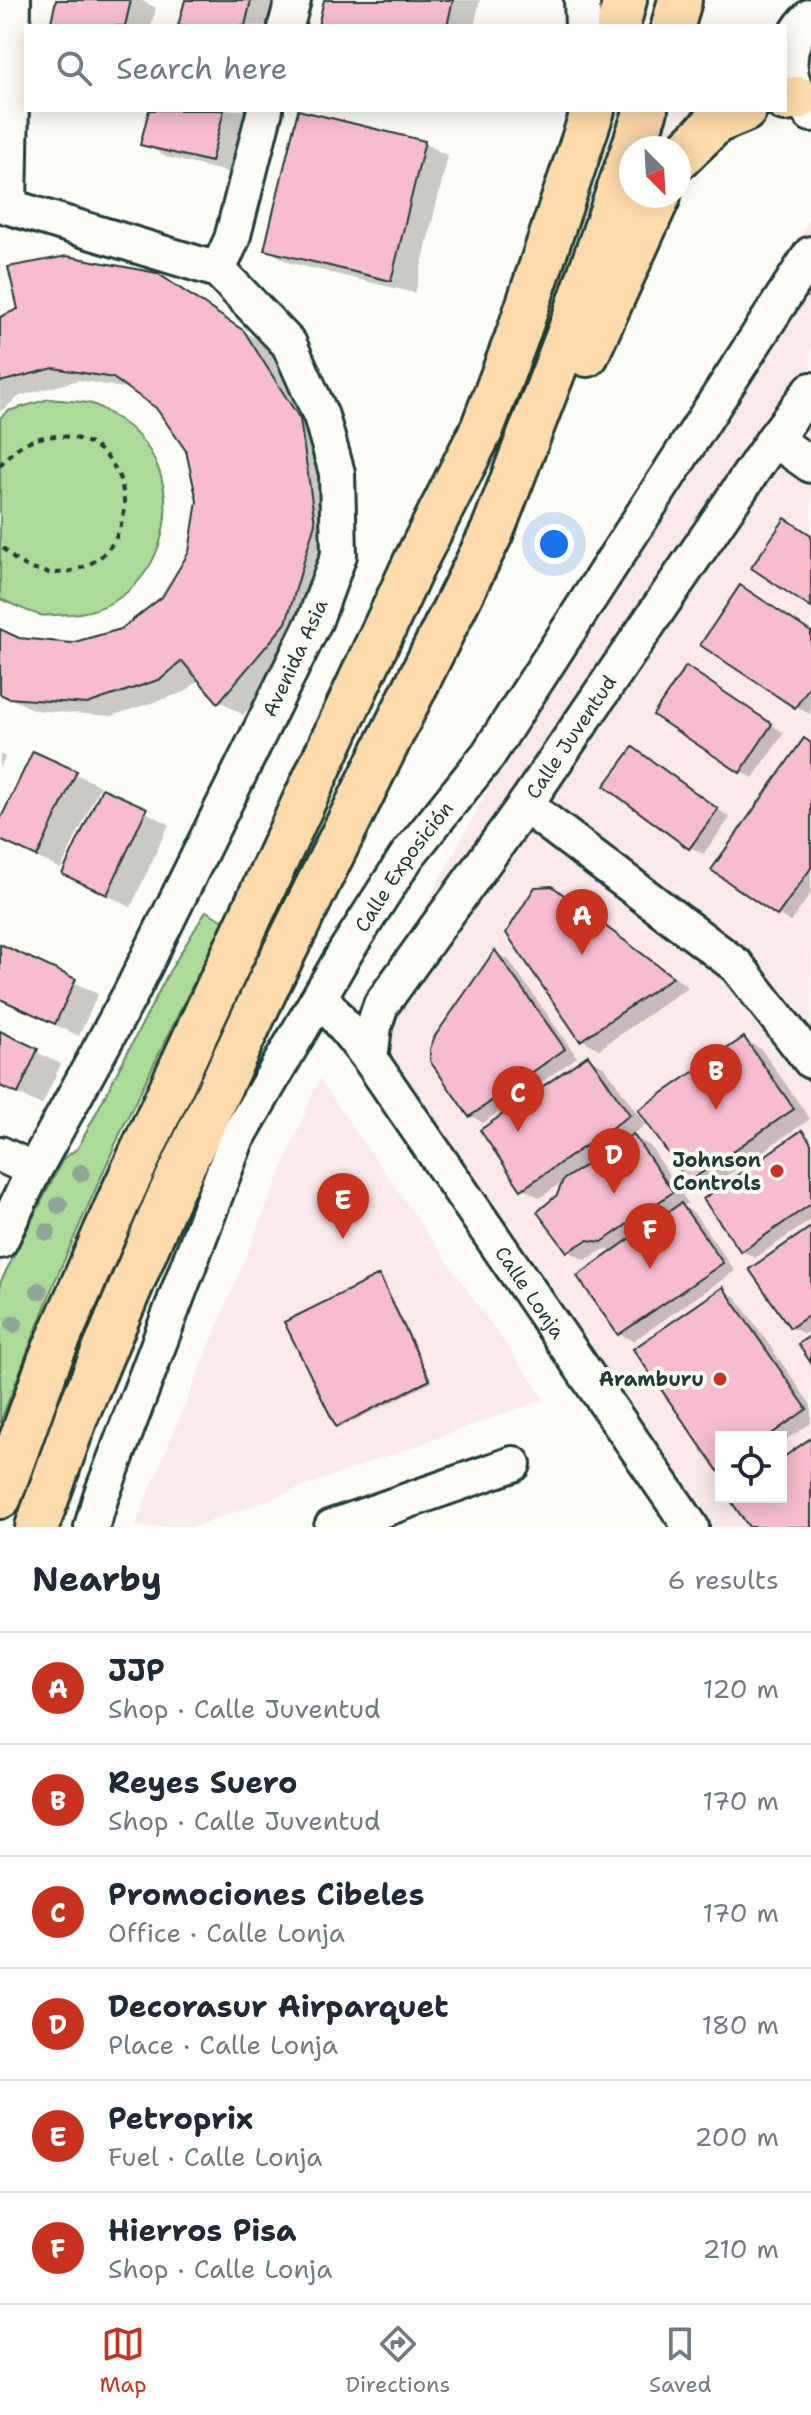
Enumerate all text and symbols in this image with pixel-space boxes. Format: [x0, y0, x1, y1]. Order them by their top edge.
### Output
search box [24, 24, 787, 112]
icon: search [52, 46, 96, 90]
text: Search here [116, 48, 287, 89]
north arrow [619, 136, 691, 208]
your location [534, 524, 574, 564]
street label: Avenida Asia [256, 595, 334, 721]
street label: Calle Juventud [520, 670, 622, 804]
street label: Calle Exposición [349, 796, 459, 937]
pin: A [556, 889, 608, 955]
pin: B [690, 1044, 742, 1110]
pin: C [492, 1066, 544, 1132]
pin: D [588, 1128, 640, 1194]
place label: Johnson Controls [672, 1147, 761, 1196]
marker: Johnson Controls [768, 1162, 786, 1180]
pin: E [317, 1173, 369, 1239]
pin: F [624, 1203, 676, 1269]
street label: Calle Lonja [489, 1241, 571, 1344]
place label: Aramburu [599, 1366, 704, 1392]
marker: Aramburu [711, 1370, 729, 1388]
map controls [715, 1431, 787, 1503]
button: locate [715, 1431, 787, 1503]
text: Nearby [32, 1556, 162, 1602]
text: 6 results [667, 1562, 779, 1597]
text: JJP [108, 1650, 165, 1691]
text: A [48, 1671, 68, 1706]
text: 120 m [703, 1671, 779, 1706]
text: Shop · Calle Juventud [108, 1691, 381, 1726]
text: Reyes Suero [108, 1762, 298, 1803]
text: B [50, 1783, 66, 1818]
text: 170 m [702, 1783, 779, 1818]
text: Shop · Calle Juventud [108, 1803, 381, 1838]
text: Promociones Cibeles [108, 1874, 424, 1915]
text: C [50, 1895, 66, 1930]
text: 170 m [702, 1895, 779, 1930]
text: Office · Calle Lonja [108, 1915, 345, 1950]
text: Decorasur Airparquet [108, 1986, 449, 2027]
text: D [49, 2007, 67, 2042]
text: 180 m [701, 2007, 779, 2042]
text: Place · Calle Lonja [108, 2027, 338, 2062]
text: Petroprix [108, 2098, 253, 2139]
text: E [49, 2119, 67, 2154]
text: 200 m [694, 2119, 779, 2154]
text: Fuel · Calle Lonja [108, 2139, 323, 2174]
text: Hierros Pisa [108, 2210, 297, 2251]
text: F [50, 2231, 66, 2266]
text: 210 m [702, 2231, 779, 2266]
text: Shop · Calle Lonja [108, 2251, 332, 2286]
tab: Map [99, 2322, 147, 2399]
tab: Directions [345, 2322, 450, 2399]
tab: Saved [649, 2322, 712, 2399]

